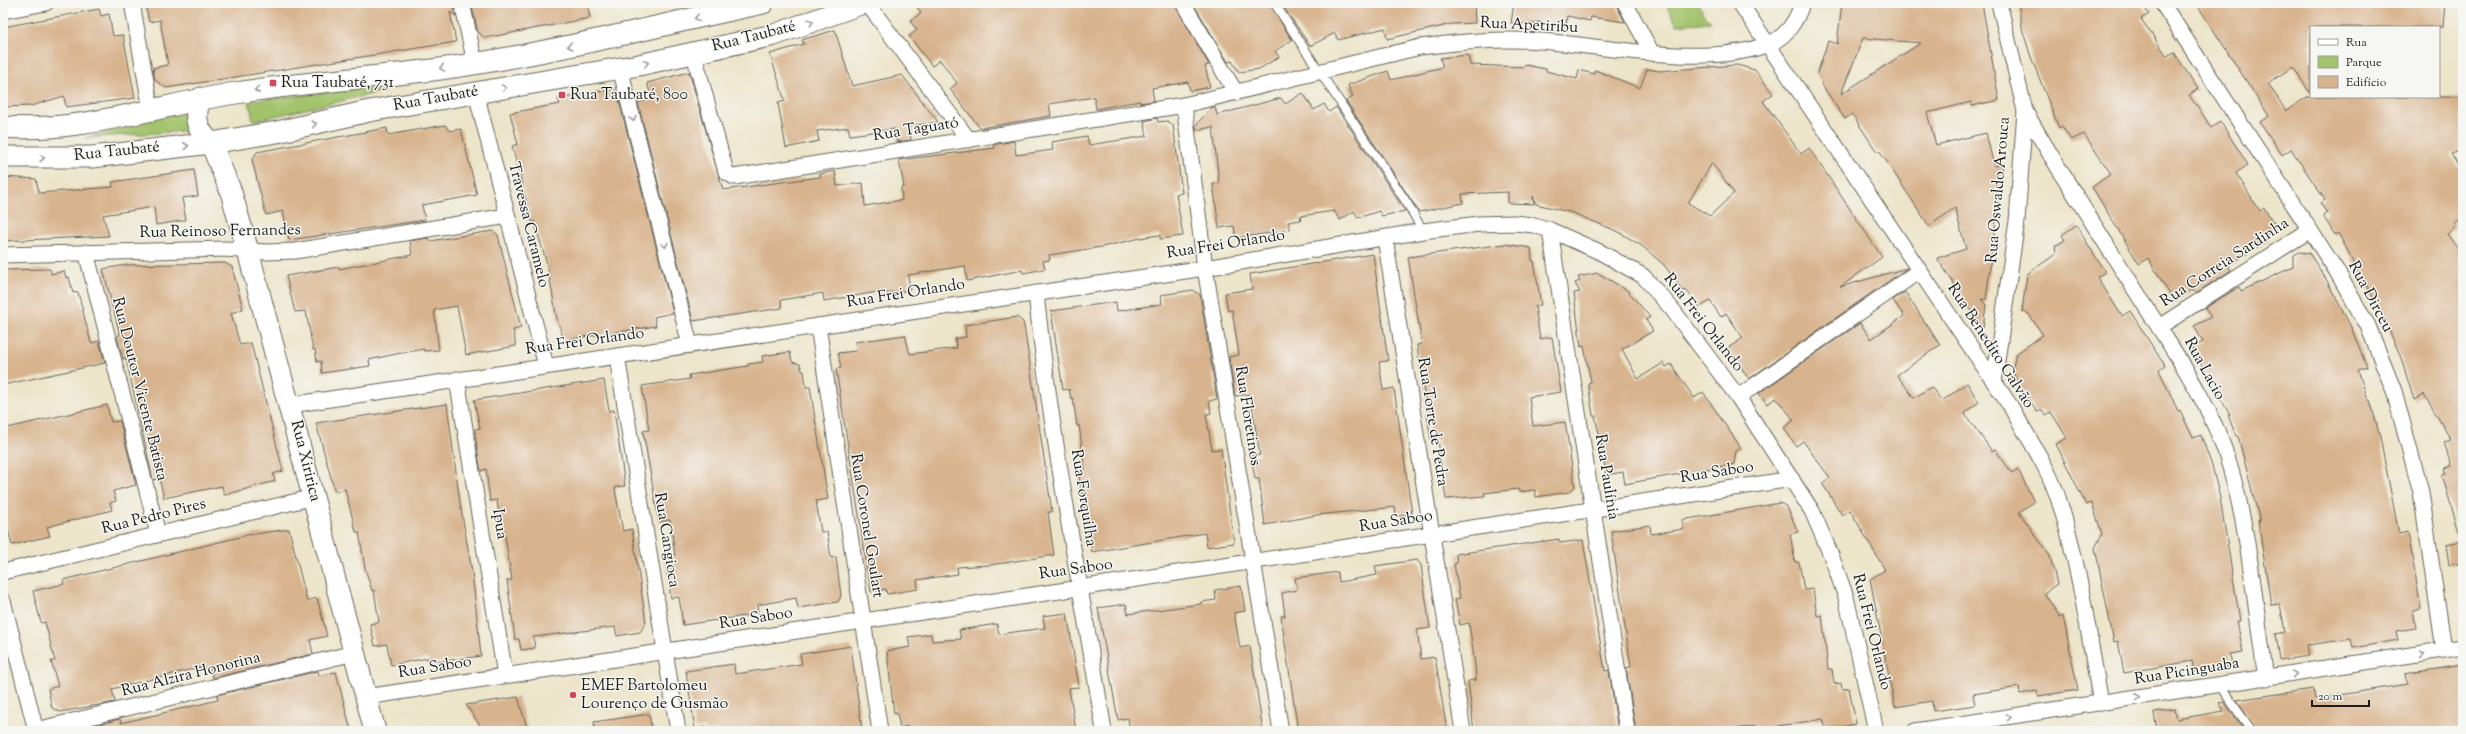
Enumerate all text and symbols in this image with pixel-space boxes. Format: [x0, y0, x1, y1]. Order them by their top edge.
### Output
street label: Rua Apetiribu [1479, 12, 1579, 40]
one-way arrow [694, 13, 700, 21]
street label: Rua Taubaté [710, 15, 798, 59]
one-way arrow [808, 18, 815, 27]
legend [2310, 26, 2440, 98]
text: Rua [2346, 34, 2367, 52]
one-way arrow [567, 41, 573, 49]
text: Parque [2346, 54, 2382, 72]
one-way arrow [642, 59, 649, 68]
one-way arrow [439, 63, 445, 72]
place label: Rua Taubaté, 731 [281, 72, 394, 95]
text: Edifício [2346, 74, 2387, 92]
marker: Rua Taubaté, 731 [268, 78, 278, 88]
street label: Rua Taubaté [392, 80, 480, 118]
one-way arrow [501, 84, 507, 93]
place label: Rua Taubaté, 800 [570, 84, 688, 107]
one-way arrow [254, 85, 260, 94]
marker: Rua Taubaté, 800 [557, 90, 567, 100]
street label: Rua Taguató [871, 112, 961, 148]
one-way arrow [628, 115, 637, 122]
street label: Rua Oswaldo Arouca [1981, 115, 2017, 264]
one-way arrow [311, 120, 317, 128]
street label: Rua Taubaté [73, 136, 161, 168]
one-way arrow [183, 141, 189, 150]
one-way arrow [39, 154, 45, 162]
street label: Travessa Caramelo [501, 160, 555, 290]
street label: Rua Correia Sardinha [2156, 212, 2294, 313]
street label: Rua Reinoso Fernandes [139, 219, 301, 245]
street label: Rua Frei Orlando [1165, 224, 1287, 266]
one-way arrow [660, 242, 668, 249]
street label: Rua Dirceu [2342, 257, 2398, 337]
street label: Rua Frei Orlando [1657, 269, 1749, 377]
street label: Rua Frei Orlando [845, 273, 967, 315]
street label: Rua Benedito Galvão [1941, 279, 2039, 413]
street label: Rua Doutor Vicente Batista [105, 295, 173, 484]
street label: Rua Frei Orlando [524, 322, 646, 362]
street label: Rua Lacio [2177, 334, 2231, 405]
street label: Rua Torre de Pedra [1410, 356, 1454, 489]
street label: Rua Floretinos [1228, 364, 1266, 468]
street label: Rua Xiririca [284, 418, 326, 505]
street label: Rua Paulínia [1588, 432, 1624, 522]
street label: Rua Forquilha [1064, 448, 1102, 549]
street label: Rua Coronel Goulart [843, 452, 889, 600]
street label: Rua Saboo [1679, 456, 1756, 490]
street label: Rua Cangioca [647, 491, 685, 590]
street label: Rua Pedro Pires [99, 493, 209, 541]
street label: Rua Saboo [1358, 505, 1435, 539]
street label: Ipua [485, 507, 513, 542]
street label: Rua Saboo [1038, 553, 1114, 587]
street label: Rua Frei Orlando [1845, 571, 1897, 693]
street label: Rua Saboo [718, 602, 795, 636]
street label: Rua Alzira Honorina [119, 646, 264, 703]
one-way arrow [2419, 650, 2426, 659]
street label: Rua Saboo [397, 651, 474, 685]
street label: Rua Picinguaba [2133, 652, 2242, 692]
one-way arrow [2291, 670, 2297, 678]
place label: EMEF Bartolomeu Lourenço de Gusmão [581, 675, 728, 716]
scale bar [2312, 682, 2369, 708]
text: 20 m [2318, 688, 2343, 706]
marker: EMEF Bartolomeu Lourenço de Gusmão [568, 690, 578, 700]
one-way arrow [2135, 693, 2141, 702]
one-way arrow [2006, 713, 2012, 722]

